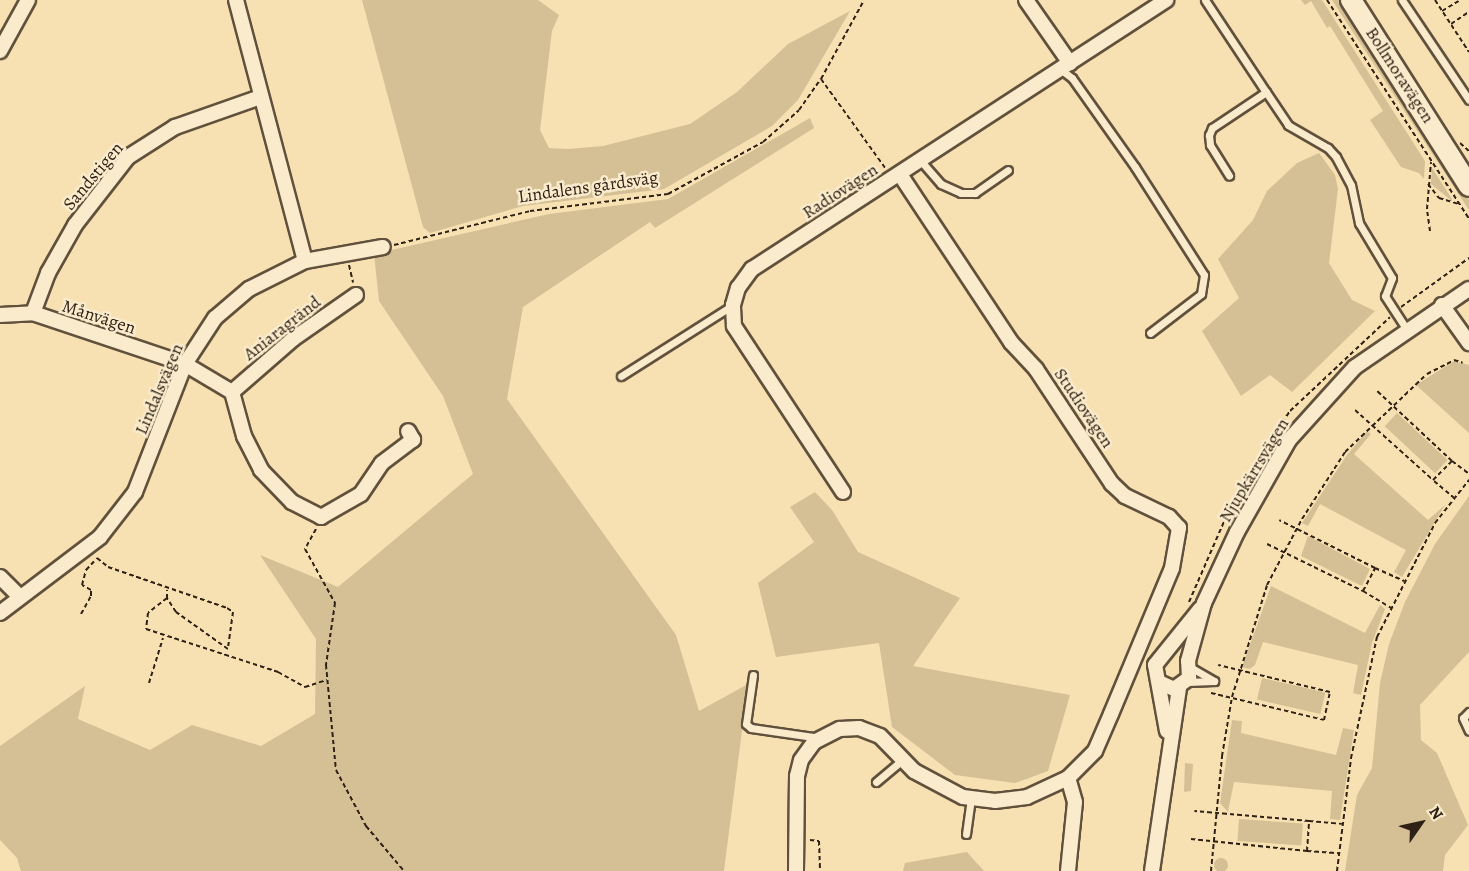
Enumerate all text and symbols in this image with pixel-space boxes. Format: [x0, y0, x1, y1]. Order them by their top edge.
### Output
street label: Bollmoravägen [1361, 23, 1439, 127]
street label: Sandstigen [58, 138, 128, 214]
street label: Radiovägen [798, 159, 882, 223]
street label: Lindalens gårdsväg [517, 166, 659, 208]
street label: Aniaragränd [239, 291, 325, 365]
street label: Månvägen [60, 295, 138, 339]
street label: Lindalsvägen [130, 340, 188, 438]
street label: Studiovägen [1049, 364, 1119, 452]
street label: Njupkärrsvägen [1214, 414, 1294, 526]
north arrow [1391, 793, 1451, 853]
text: N [1424, 802, 1448, 824]

